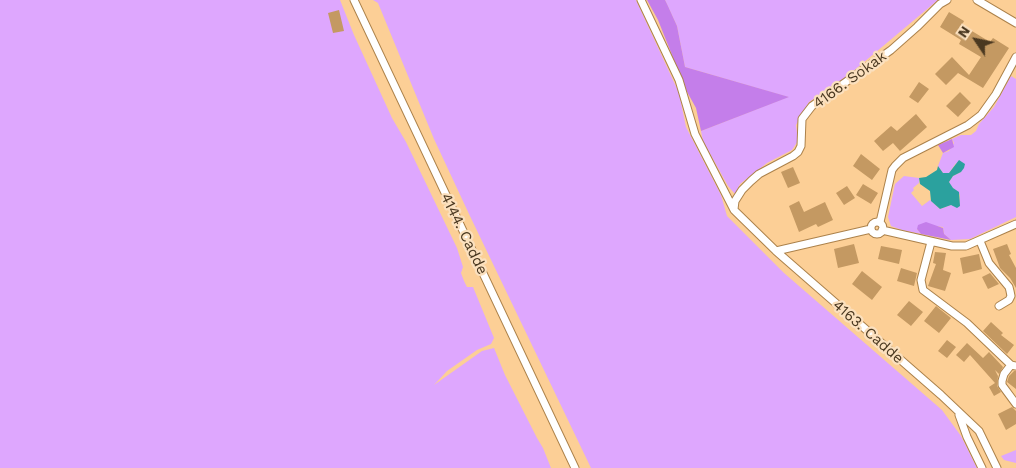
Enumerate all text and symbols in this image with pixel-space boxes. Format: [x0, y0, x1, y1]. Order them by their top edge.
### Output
north arrow [951, 15, 1001, 65]
text: N [954, 23, 973, 40]
street label: 4166. Sokak [810, 47, 890, 113]
street label: 4144. Cadde [437, 190, 491, 278]
street label: 4163. Cadde [829, 296, 907, 368]

